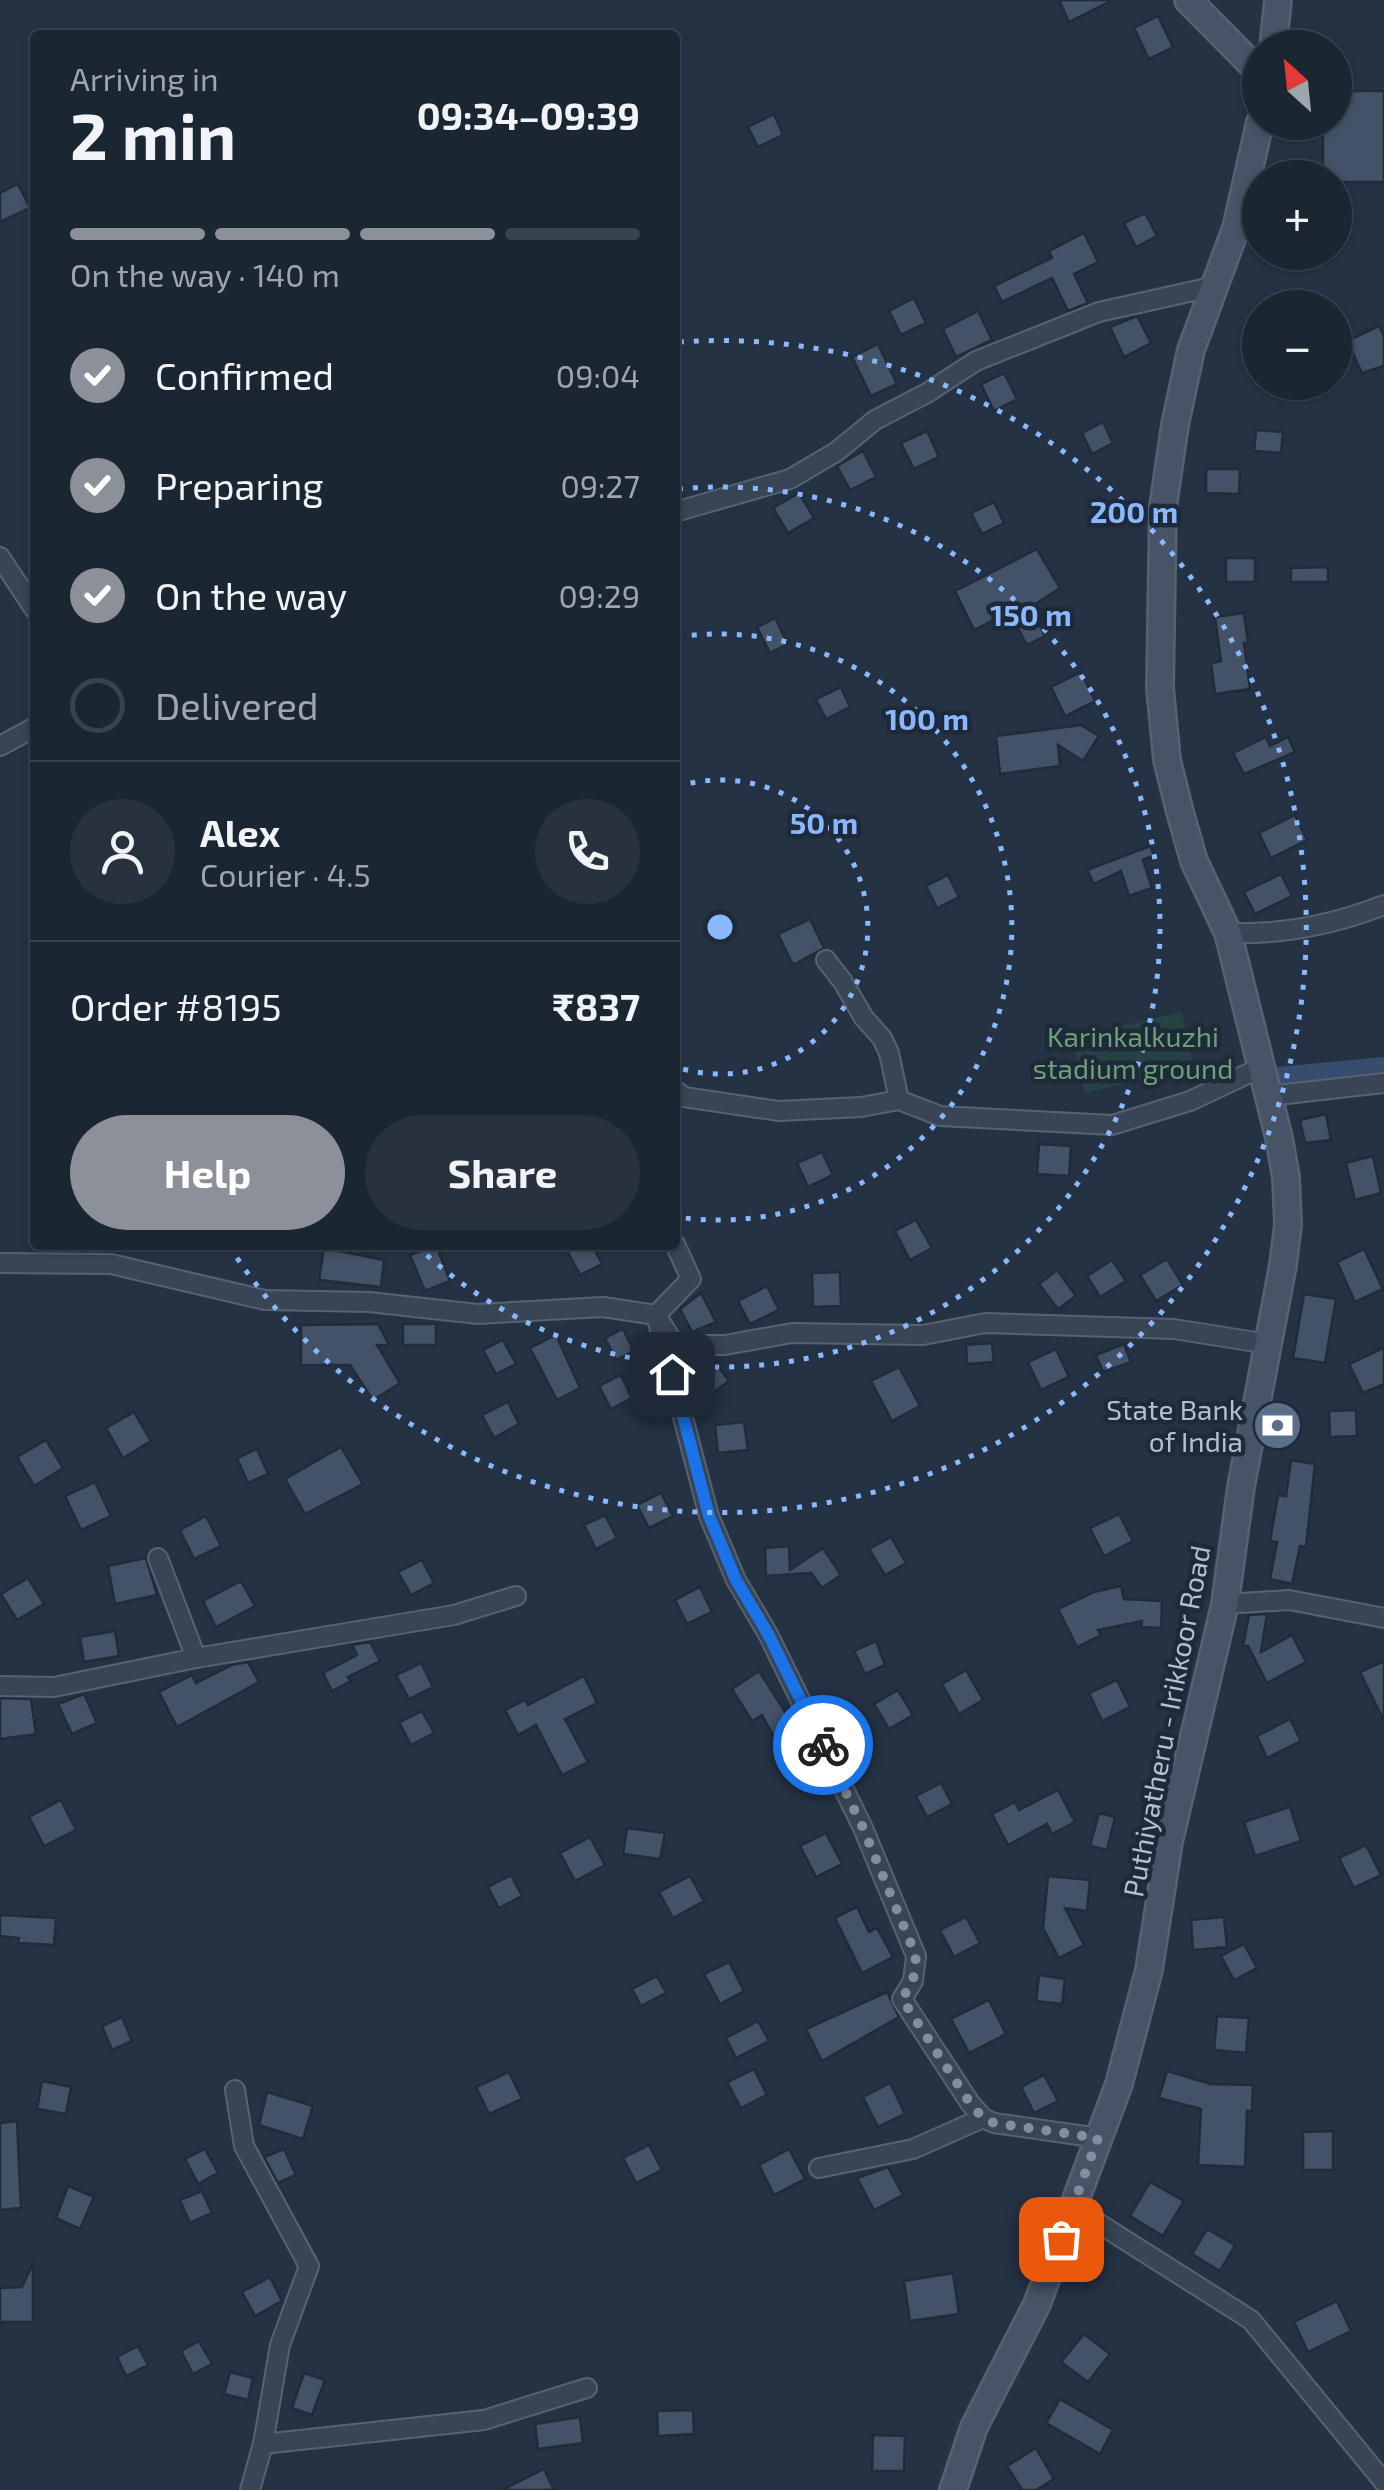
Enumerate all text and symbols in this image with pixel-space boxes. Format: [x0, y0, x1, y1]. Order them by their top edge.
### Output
north arrow [1242, 30, 1352, 140]
map controls [1242, 30, 1352, 400]
text: Arriving in [70, 59, 219, 97]
text: 09:34–09:39 [417, 92, 640, 138]
text: 2 min [70, 95, 236, 173]
button: + [1242, 160, 1352, 270]
text: On the way · 140 m [70, 255, 340, 293]
button: − [1242, 290, 1352, 400]
icon: check [70, 348, 125, 403]
text: Confirmed [155, 352, 334, 398]
text: 09:04 [556, 356, 640, 394]
icon: check [70, 458, 125, 513]
text: Preparing [155, 462, 323, 508]
text: 09:27 [560, 466, 640, 504]
text: 200 m [1090, 493, 1178, 529]
icon: check [70, 568, 125, 623]
text: On the way [155, 572, 347, 618]
text: 09:29 [559, 576, 640, 614]
text: 150 m [990, 596, 1072, 632]
text: Delivered [155, 682, 319, 728]
text: 100 m [885, 700, 969, 736]
button: person [70, 799, 175, 904]
button: phone [535, 799, 640, 904]
text: 50 m [790, 804, 858, 840]
text: Alex [200, 809, 280, 855]
text: Courier · 4.5 [200, 855, 371, 893]
centre of rings [702, 909, 738, 945]
text: Order #8195 [70, 983, 282, 1029]
text: ₹837 [552, 983, 640, 1029]
park label: Karinkalkuzhi stadium ground [1033, 1019, 1233, 1085]
button: Help [70, 1115, 345, 1230]
button: Share [365, 1115, 640, 1230]
pin [630, 1332, 715, 1417]
icon: home [645, 1347, 700, 1402]
place label: State Bank of India [1106, 1392, 1243, 1458]
bank icon: State Bank of India [1252, 1399, 1304, 1451]
street label: Puthiyatheru - Irikkoor Road [1115, 1542, 1217, 1900]
courier [773, 1695, 873, 1795]
icon: bike [796, 1718, 851, 1773]
pin [1019, 2197, 1104, 2282]
icon: bag [1034, 2212, 1089, 2267]

